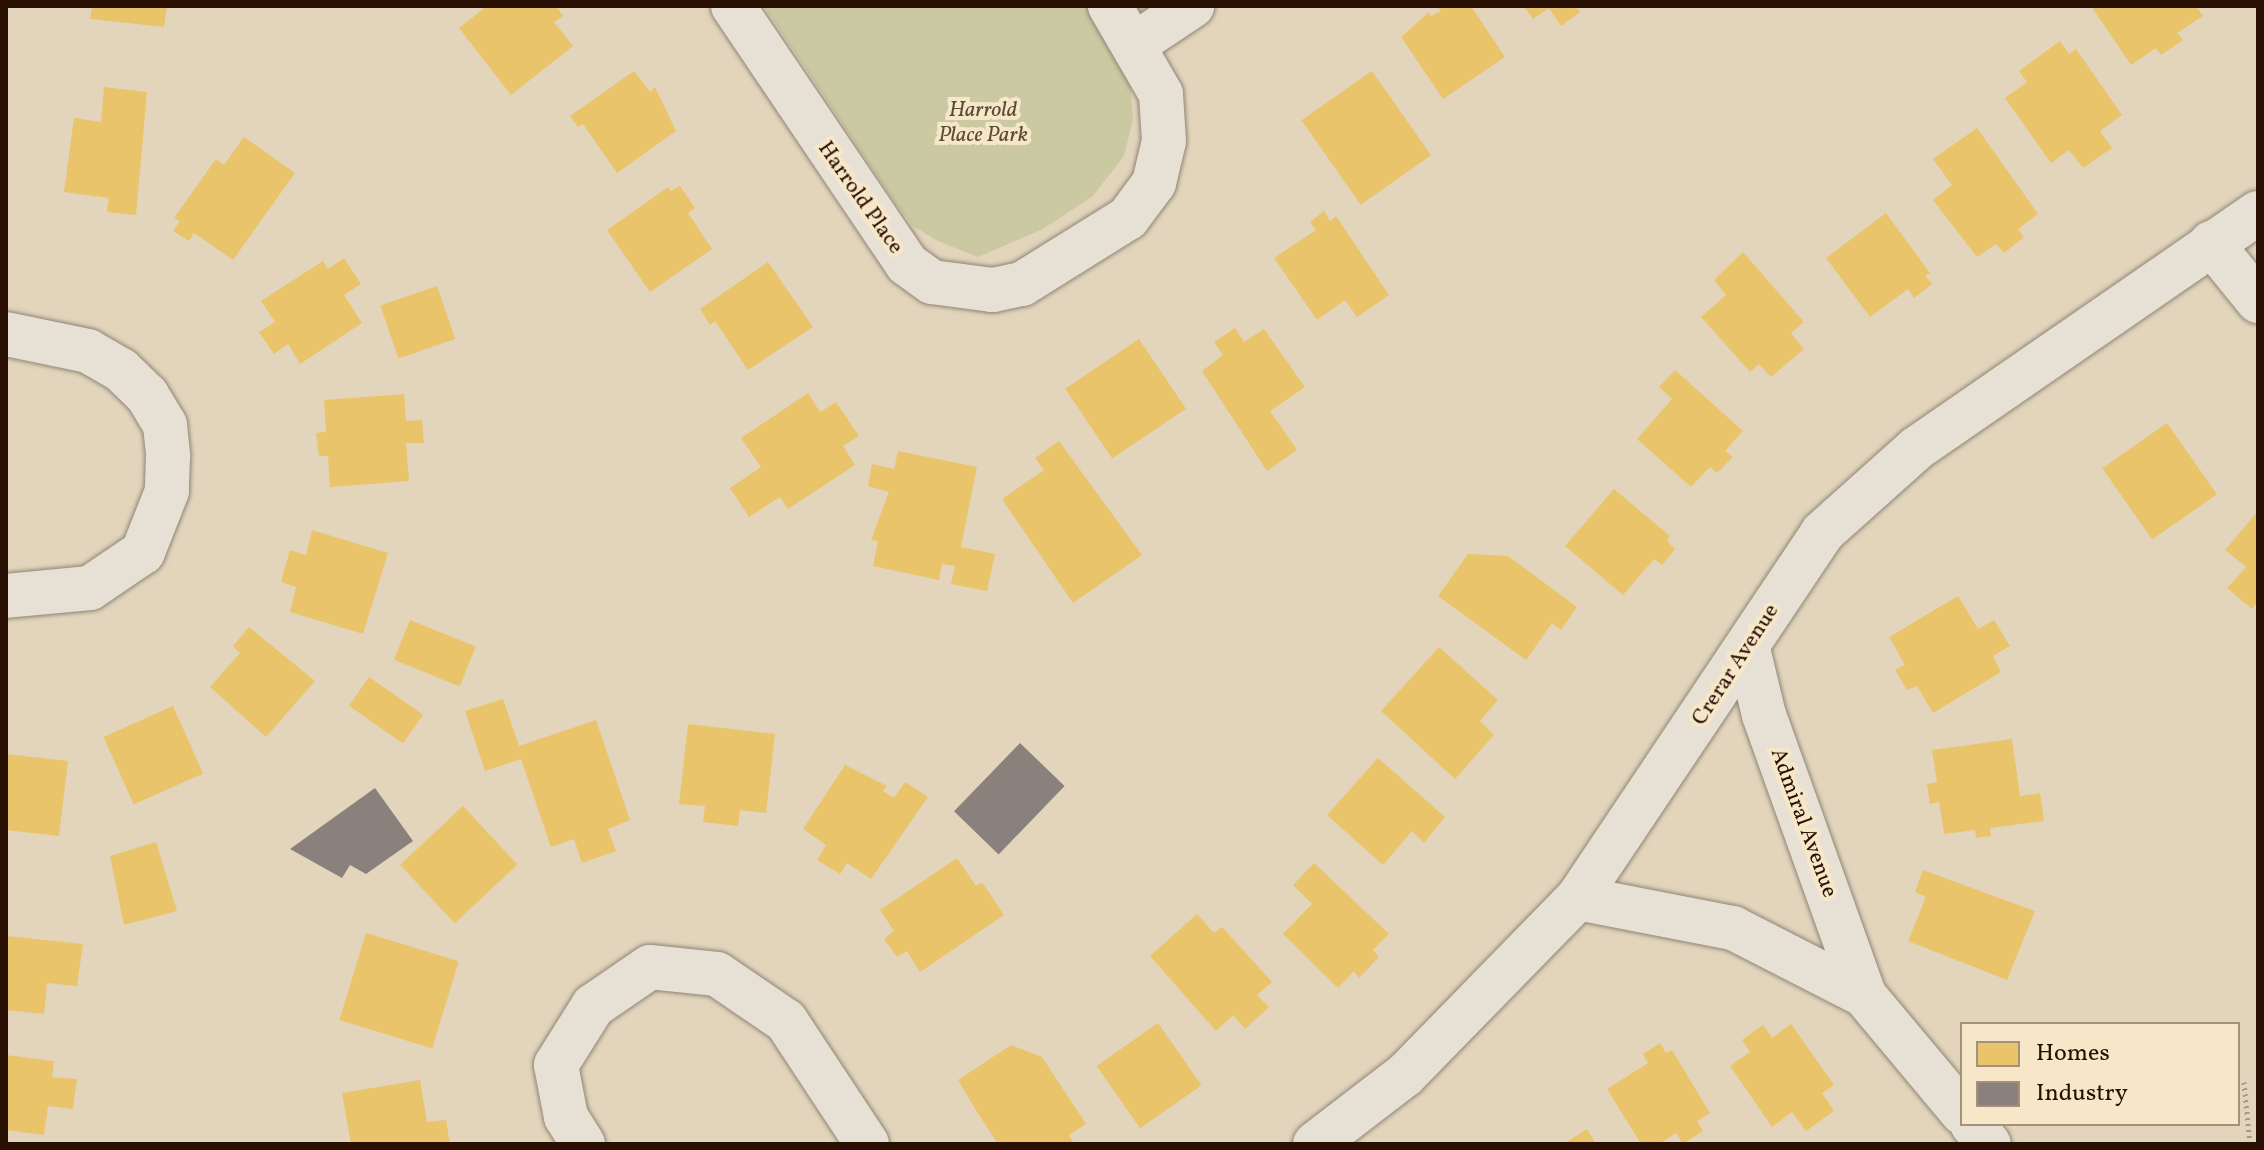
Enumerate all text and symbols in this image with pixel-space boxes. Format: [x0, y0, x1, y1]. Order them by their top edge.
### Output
park label: Harrold Place Park [938, 97, 1028, 148]
street label: Harrold Place [812, 137, 908, 259]
street label: Crerar Avenue [1687, 599, 1785, 731]
street label: Admiral Avenue [1764, 745, 1842, 901]
legend [1960, 1022, 2240, 1126]
text: Homes [2036, 1037, 2110, 1071]
text: Industry [2036, 1077, 2128, 1111]

